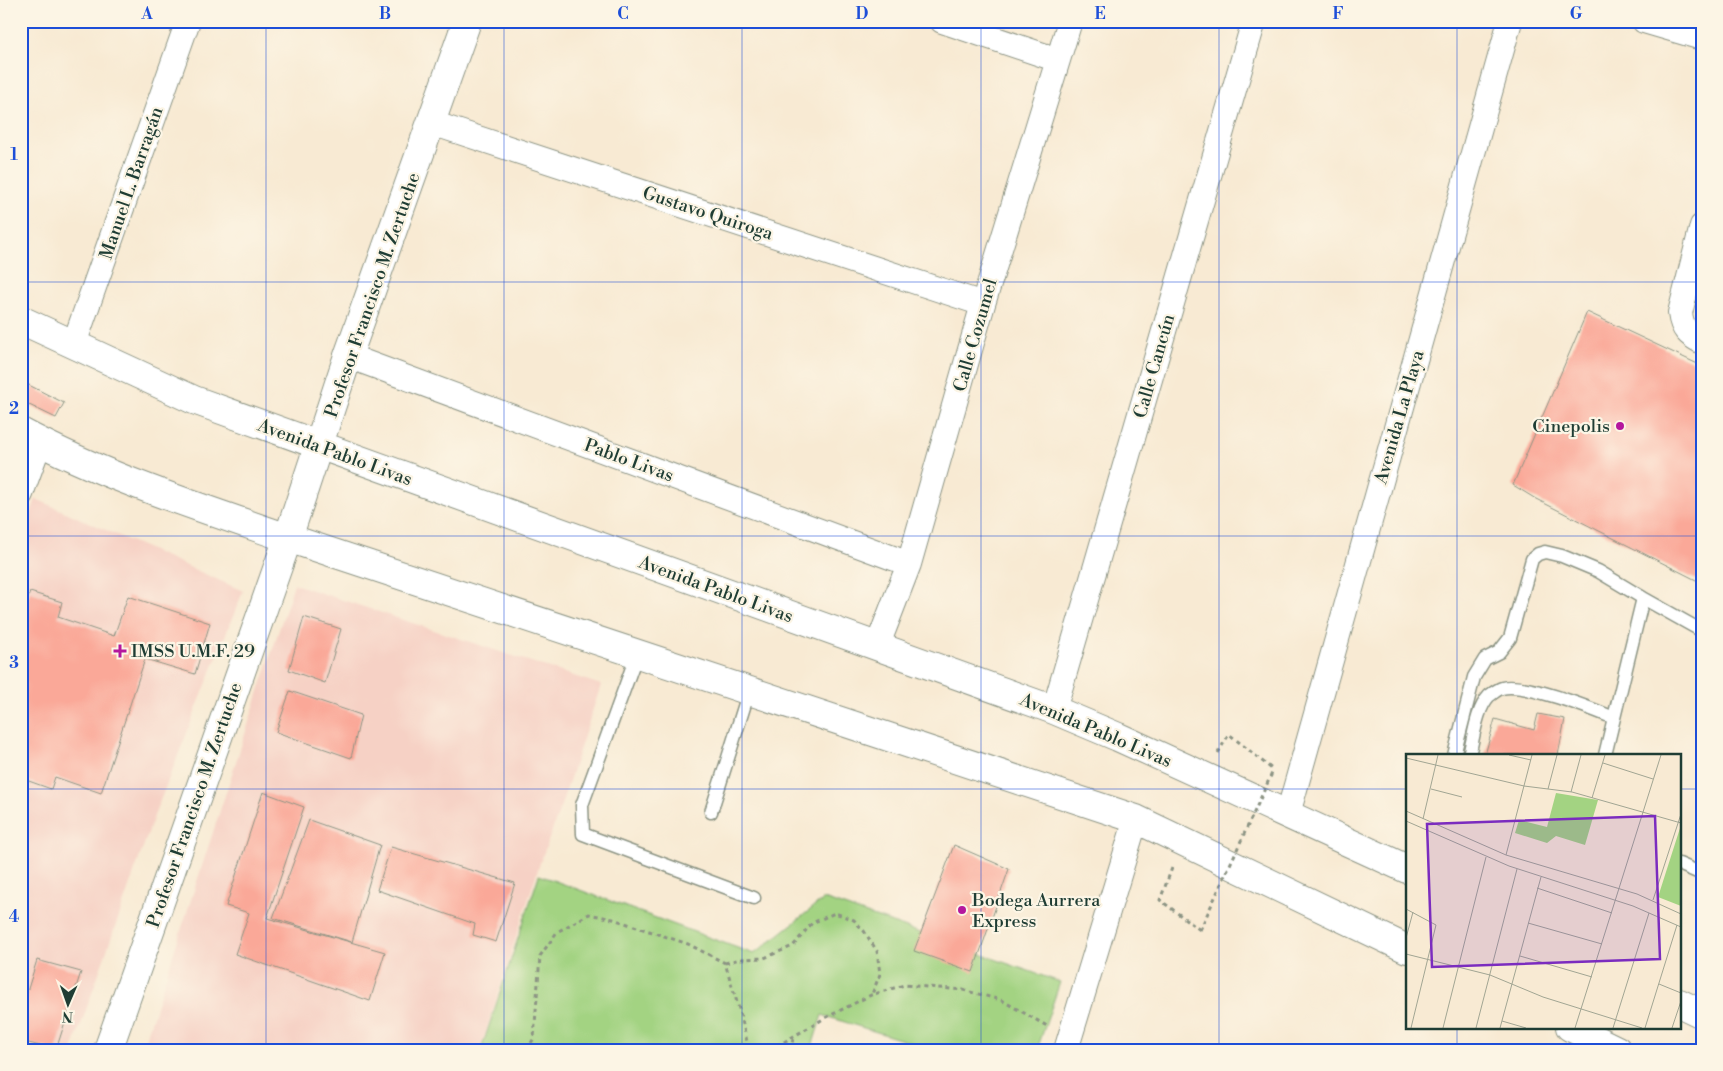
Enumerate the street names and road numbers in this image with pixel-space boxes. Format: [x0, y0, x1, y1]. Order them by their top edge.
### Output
street label: Manuel L. Barragán [95, 104, 168, 262]
street label: Profesor Francisco M. Zertuche [320, 170, 425, 421]
street label: Gustavo Quiroga [640, 182, 777, 246]
street label: Calle Cozumel [948, 275, 1003, 394]
street label: Calle Cancún [1129, 311, 1180, 421]
street label: Avenida La Playa [1369, 347, 1430, 488]
street label: Avenida Pablo Livas [254, 414, 415, 491]
street label: Pablo Livas [581, 434, 677, 487]
street label: Avenida Pablo Livas [635, 551, 796, 628]
street label: Profesor Francisco M. Zertuche [142, 680, 247, 931]
street label: Avenida Pablo Livas [1016, 688, 1175, 773]

